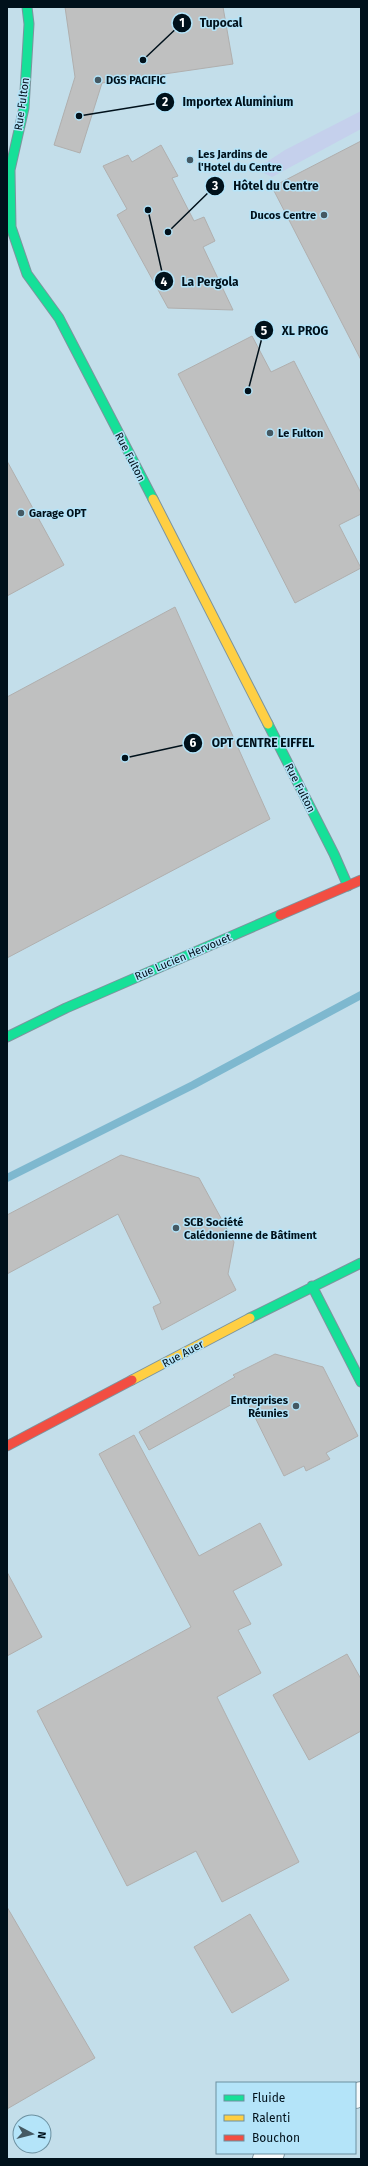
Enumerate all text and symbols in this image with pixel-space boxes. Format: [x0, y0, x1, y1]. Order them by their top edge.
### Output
callout: Tupocal [172, 11, 250, 35]
text: 1 [179, 16, 185, 30]
text: Tupocal [200, 16, 243, 30]
place label: DGS PACIFIC [106, 74, 167, 87]
marker: DGS PACIFIC [93, 75, 103, 85]
street label: Rue Fulton [12, 77, 32, 131]
callout: Importex Aluminium [155, 90, 302, 114]
text: 2 [162, 95, 168, 109]
text: Importex Aluminium [183, 95, 293, 109]
place label: Les Jardins de l'Hotel du Centre [198, 148, 282, 174]
marker: Les Jardins de l'Hotel du Centre [185, 155, 195, 165]
callout: Hôtel du Centre [205, 174, 327, 198]
text: 3 [211, 179, 218, 193]
text: Hôtel du Centre [233, 179, 319, 193]
place label: Ducos Centre [250, 209, 316, 222]
marker: Ducos Centre [319, 210, 329, 220]
callout: La Pergola [154, 269, 247, 293]
text: 4 [161, 275, 168, 289]
text: La Pergola [181, 275, 239, 289]
callout: XL PROG [254, 318, 336, 342]
text: 5 [261, 324, 268, 338]
text: XL PROG [281, 324, 328, 338]
place label: Le Fulton [278, 427, 323, 440]
marker: Le Fulton [265, 428, 275, 438]
street label: Rue Fulton [112, 430, 148, 484]
place label: Garage OPT [29, 507, 86, 520]
marker: Garage OPT [16, 508, 26, 518]
callout: OPT CENTRE EIFFEL [183, 731, 322, 755]
text: 6 [190, 736, 197, 750]
text: OPT CENTRE EIFFEL [212, 736, 314, 750]
street label: Rue Fulton [282, 761, 318, 815]
street label: Rue Lucien Hervouet [133, 931, 233, 983]
place label: SCB Société Calédonienne de Bâtiment [184, 1216, 317, 1242]
marker: SCB Société Calédonienne de Bâtiment [171, 1223, 181, 1233]
street label: Rue Auer [160, 1337, 207, 1370]
place label: Entreprises Réunies [231, 1394, 289, 1420]
marker: Entreprises Réunies [291, 1401, 301, 1411]
legend [216, 2082, 356, 2154]
text: Fluide [252, 2091, 285, 2105]
text: Ralenti [252, 2111, 290, 2125]
north arrow [12, 2114, 52, 2154]
text: N [35, 2131, 48, 2140]
text: Bouchon [252, 2131, 300, 2145]

